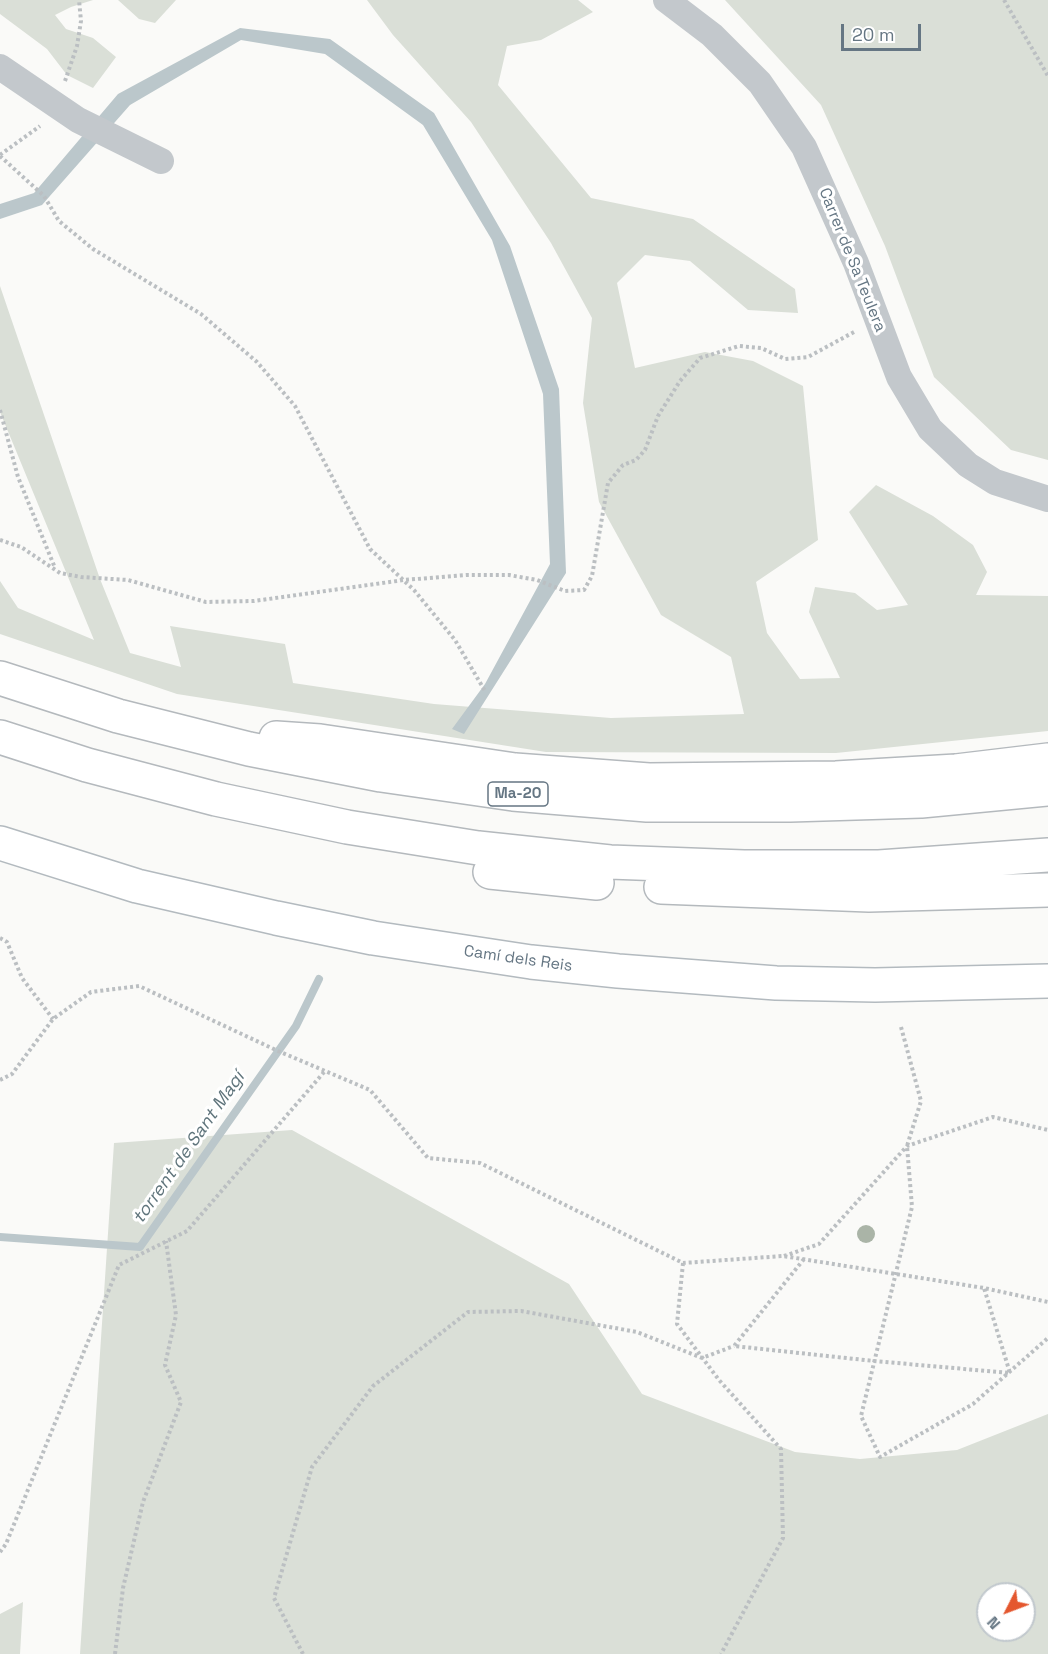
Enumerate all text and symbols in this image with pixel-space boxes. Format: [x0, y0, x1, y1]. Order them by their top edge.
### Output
scale bar [844, 12, 924, 50]
text: 20 m [852, 23, 895, 46]
street label: Carrer de Sa Teulera [814, 185, 890, 335]
road number: Ma-20 [488, 782, 548, 806]
street label: Camí dels Reis [462, 942, 574, 976]
water label: torrent de Sant Magí [128, 1068, 250, 1228]
north arrow [976, 1582, 1036, 1642]
text: N [982, 1612, 1005, 1634]

